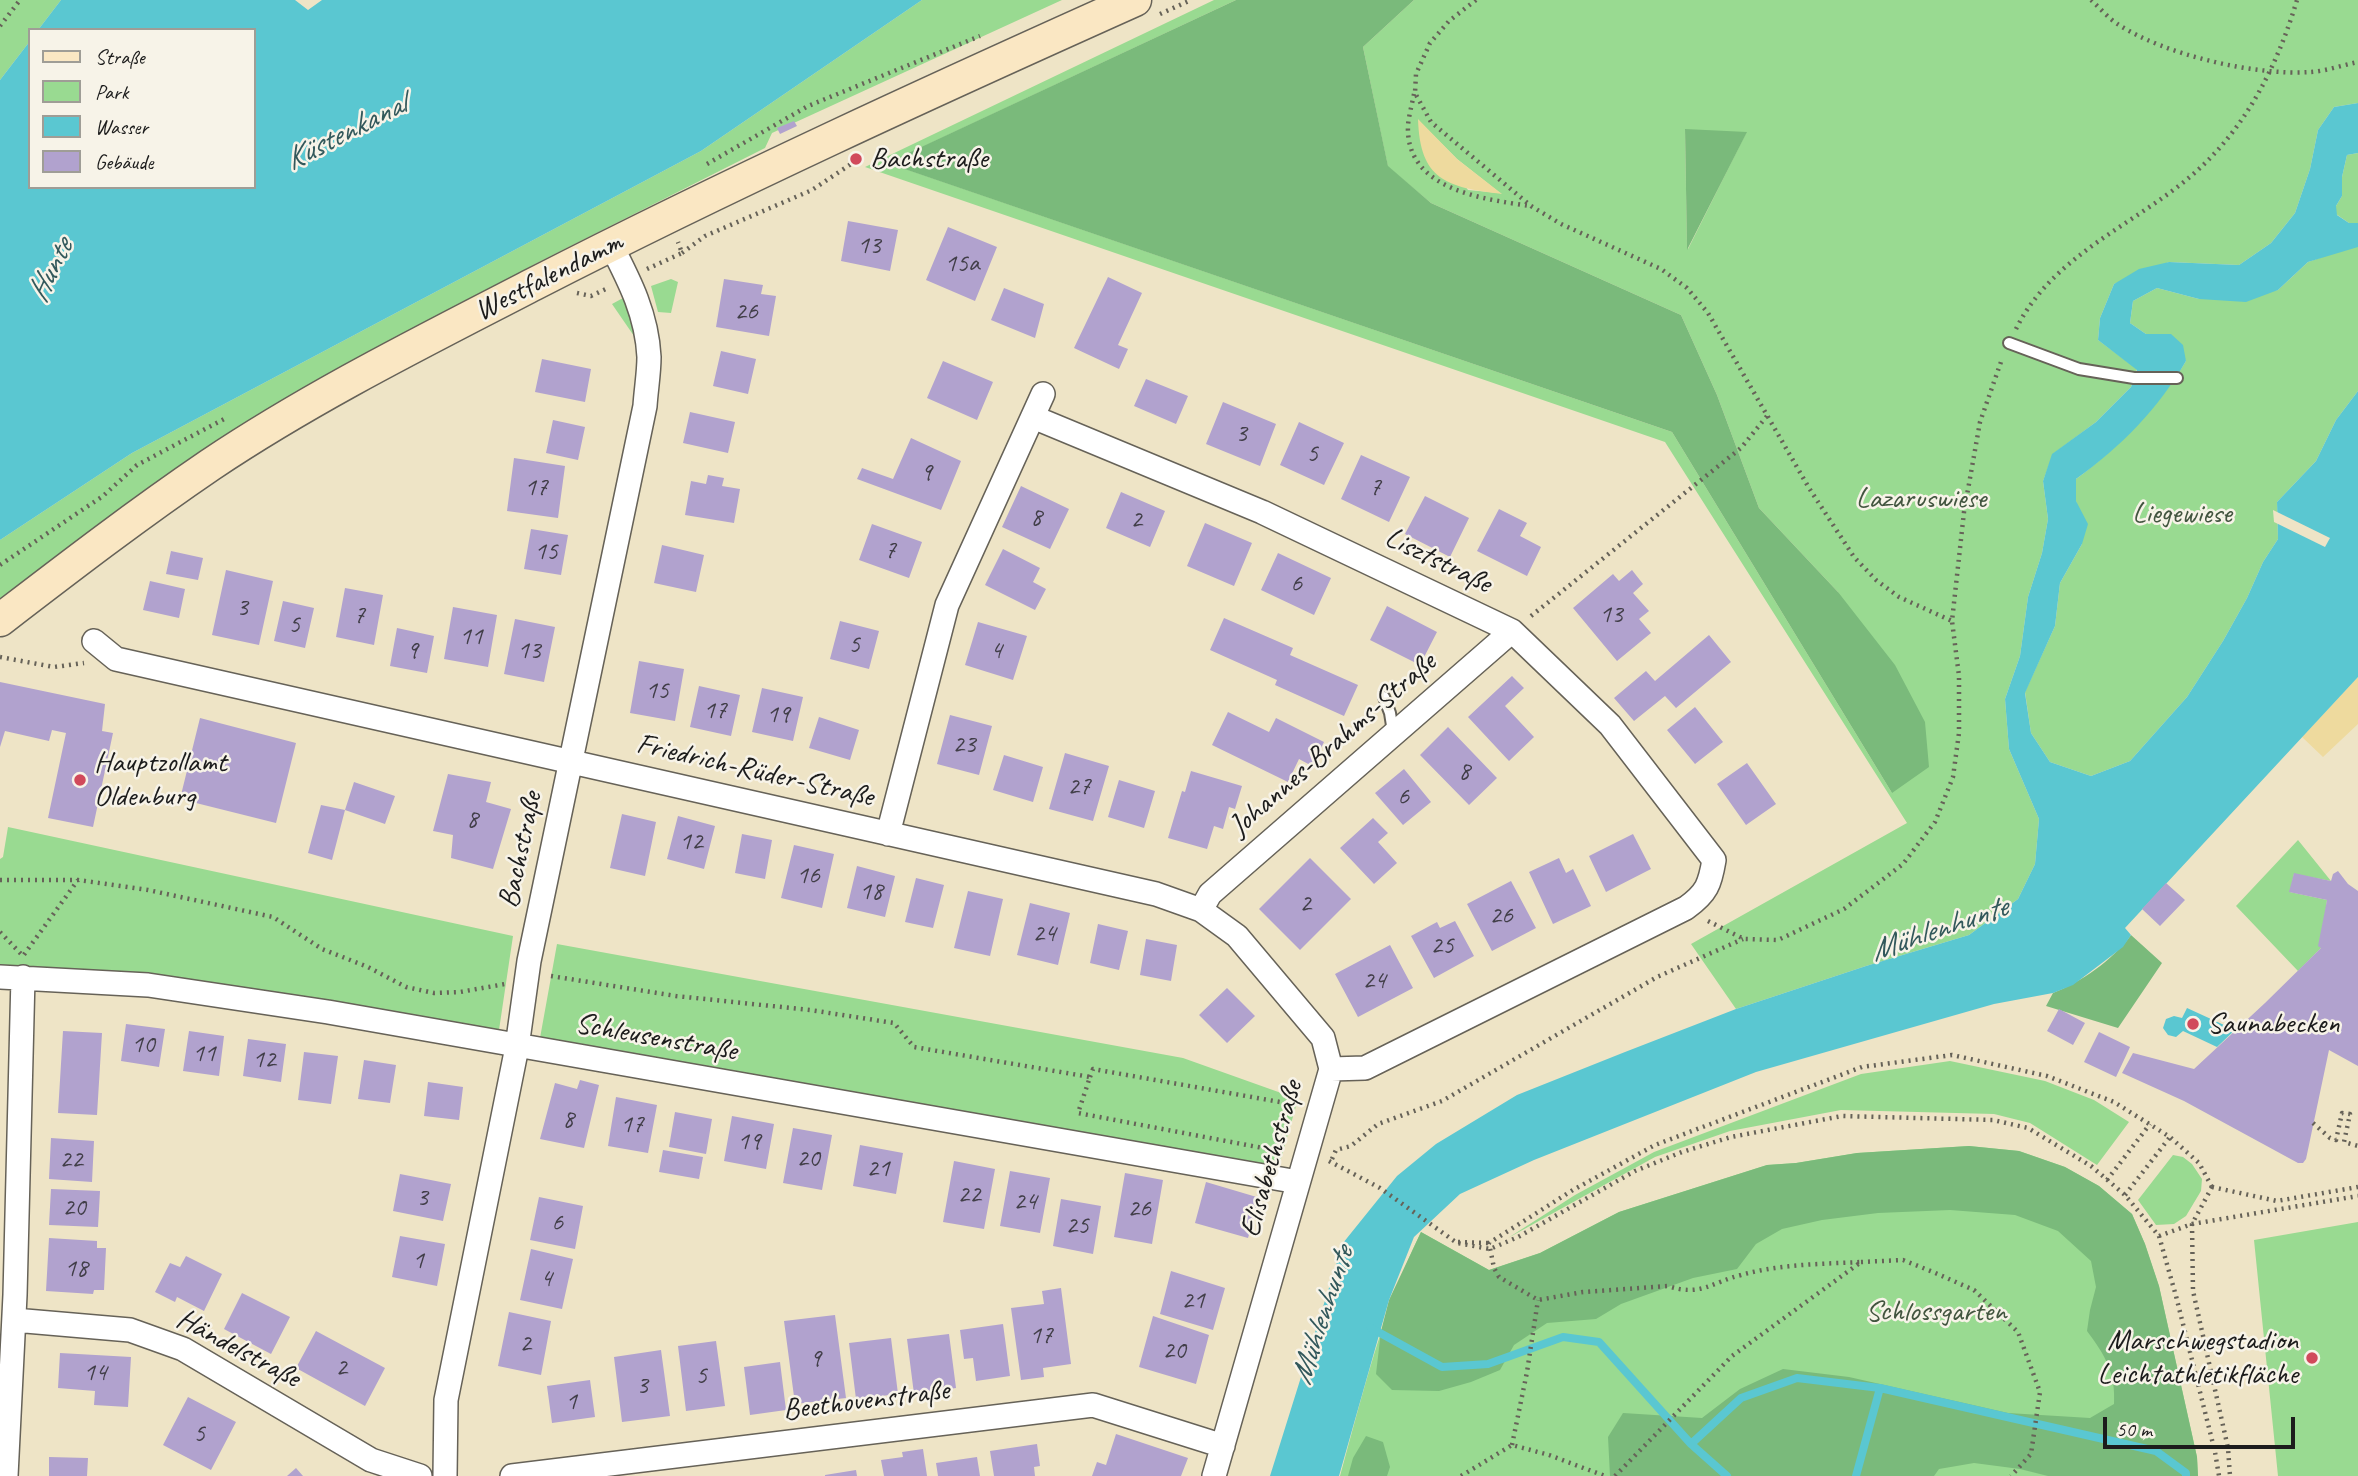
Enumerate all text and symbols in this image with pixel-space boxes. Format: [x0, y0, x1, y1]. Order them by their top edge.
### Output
legend [28, 28, 256, 189]
text: Straße [95, 44, 145, 70]
text: Park [95, 79, 128, 105]
water label: Küstenkanal [279, 86, 413, 180]
text: Wasser [95, 114, 148, 140]
place label: Bachstraße [870, 141, 988, 177]
text: Gebäude [95, 149, 153, 175]
marker: Bachstraße [848, 151, 864, 167]
street label: Westfalendamm [469, 224, 629, 330]
house number: 13 [857, 230, 881, 262]
water label: Hunte [19, 233, 83, 309]
house number: 15a [945, 248, 979, 280]
house number: 26 [734, 296, 758, 328]
house number: 3 [1235, 418, 1247, 450]
house number: 5 [1306, 438, 1318, 470]
house number: 9 [920, 457, 932, 489]
house number: 17 [524, 472, 548, 504]
house number: 7 [1369, 472, 1381, 504]
park label: Lazaruswiese [1856, 481, 1986, 517]
park label: Liegewiese [2132, 496, 2232, 532]
house number: 8 [1030, 502, 1042, 534]
house number: 2 [1130, 504, 1142, 536]
street label: Lisztstraße [1379, 520, 1497, 602]
house number: 7 [884, 535, 896, 567]
house number: 15 [534, 536, 558, 568]
house number: 6 [1290, 568, 1302, 600]
house number: 3 [236, 592, 248, 624]
house number: 13 [1599, 599, 1623, 631]
house number: 7 [353, 600, 365, 632]
house number: 5 [288, 609, 300, 641]
house number: 11 [459, 621, 483, 653]
house number: 5 [848, 629, 860, 661]
house number: 9 [406, 635, 418, 667]
house number: 13 [517, 635, 541, 667]
house number: 4 [990, 635, 1002, 667]
street label: Johannes-Brahms-Straße [1222, 645, 1444, 845]
house number: 15 [645, 675, 669, 707]
house number: 17 [703, 695, 727, 727]
house number: 19 [766, 699, 790, 731]
street label: Friedrich-Rüder-Straße [633, 726, 877, 816]
house number: 23 [952, 729, 976, 761]
place label: Hauptzollamt Oldenburg [94, 745, 226, 816]
house number: 8 [1458, 756, 1470, 788]
house number: 27 [1067, 771, 1091, 803]
marker: Hauptzollamt Oldenburg [72, 772, 88, 788]
house number: 6 [1397, 781, 1409, 813]
street label: Bachstraße [491, 789, 551, 911]
house number: 8 [466, 804, 478, 836]
house number: 12 [679, 826, 703, 858]
house number: 16 [796, 860, 820, 892]
house number: 18 [859, 876, 883, 908]
house number: 2 [1299, 888, 1311, 920]
water label: Mühlenhunte [1866, 889, 2012, 971]
house number: 26 [1489, 900, 1513, 932]
house number: 24 [1032, 918, 1056, 950]
house number: 25 [1430, 930, 1454, 962]
house number: 24 [1362, 965, 1386, 997]
street label: Schleusenstraße [572, 1006, 740, 1070]
place label: Saunabecken [2207, 1006, 2339, 1042]
marker: Saunabecken [2185, 1016, 2201, 1032]
house number: 10 [131, 1029, 155, 1061]
house number: 11 [192, 1038, 216, 1070]
house number: 12 [252, 1044, 276, 1076]
street label: Elisabethstraße [1233, 1077, 1311, 1241]
house number: 8 [562, 1104, 574, 1136]
house number: 17 [620, 1109, 644, 1141]
house number: 19 [737, 1126, 761, 1158]
house number: 20 [796, 1143, 820, 1175]
house number: 22 [59, 1144, 83, 1176]
house number: 21 [866, 1153, 890, 1185]
house number: 22 [957, 1179, 981, 1211]
house number: 3 [416, 1182, 428, 1214]
house number: 24 [1013, 1186, 1037, 1218]
house number: 20 [62, 1192, 86, 1224]
house number: 26 [1127, 1193, 1151, 1225]
house number: 6 [551, 1207, 563, 1239]
house number: 25 [1065, 1210, 1089, 1242]
water label: Mühlenhunte [1283, 1243, 1363, 1389]
house number: 1 [412, 1245, 424, 1277]
house number: 18 [64, 1253, 88, 1285]
house number: 4 [540, 1263, 552, 1295]
house number: 21 [1181, 1285, 1205, 1317]
park label: Schlossgarten [1865, 1294, 2007, 1330]
street label: Händelstraße [170, 1301, 306, 1397]
house number: 17 [1029, 1320, 1053, 1352]
place label: Marschwegstadion Leichtathletikfläche [2098, 1323, 2298, 1394]
house number: 2 [519, 1328, 531, 1360]
house number: 20 [1162, 1335, 1186, 1367]
house number: 9 [809, 1343, 821, 1375]
marker: Marschwegstadion Leichtathletikfläche [2304, 1350, 2320, 1366]
house number: 2 [335, 1352, 347, 1384]
house number: 14 [83, 1357, 107, 1389]
house number: 5 [695, 1360, 707, 1392]
house number: 3 [636, 1370, 648, 1402]
street label: Beethovenstraße [781, 1373, 951, 1429]
house number: 1 [565, 1386, 577, 1418]
scale bar [2106, 1402, 2298, 1446]
text: 50 m [2116, 1416, 2152, 1442]
house number: 5 [193, 1418, 205, 1450]

